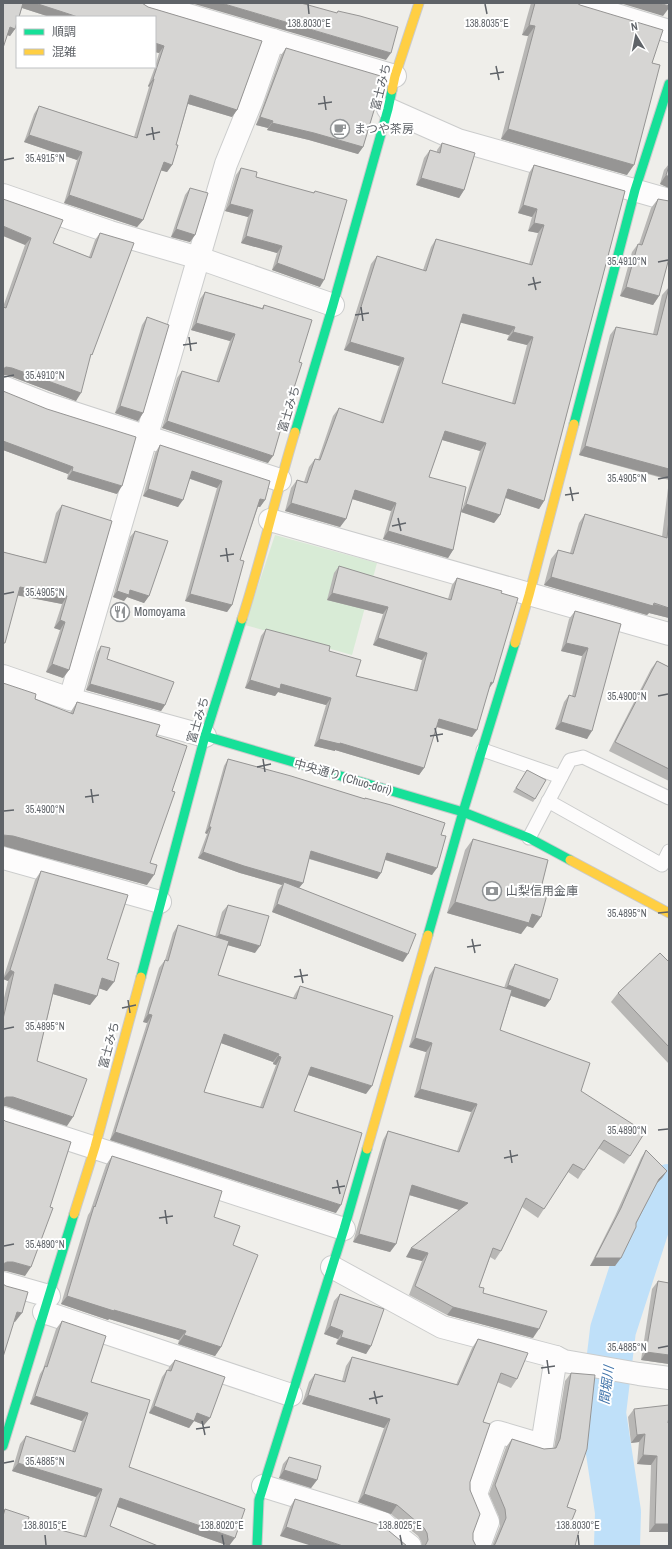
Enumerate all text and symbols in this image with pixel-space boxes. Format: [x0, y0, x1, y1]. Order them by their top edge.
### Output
legend [16, 16, 156, 68]
north arrow [616, 16, 656, 56]
text: 138.8030°E [287, 17, 331, 30]
text: 138.8035°E [465, 17, 509, 30]
text: N [630, 19, 639, 34]
text: 順調 [52, 24, 76, 40]
text: 混雑 [52, 44, 76, 60]
street label: 富士みち [367, 62, 395, 112]
cafe icon: まつや茶房 [329, 118, 351, 140]
place label: まつや茶房 [354, 121, 414, 137]
text: 35.4915°N [25, 152, 65, 165]
text: 35.4910°N [607, 255, 647, 268]
text: 35.4910°N [25, 369, 65, 382]
street label: 富士みち [274, 384, 304, 434]
text: 35.4905°N [607, 472, 647, 485]
text: 35.4905°N [25, 586, 65, 599]
restaurant icon: Momoyama [109, 601, 131, 623]
place label: Momoyama [134, 604, 186, 620]
text: 35.4900°N [607, 690, 647, 703]
street label: 富士みち [183, 695, 213, 745]
street label: 中央通り (Chuo-dori) [292, 755, 394, 799]
text: 35.4900°N [25, 803, 65, 816]
bank icon: 山梨信用金庫 [481, 880, 503, 902]
place label: 山梨信用金庫 [506, 883, 578, 899]
text: 35.4895°N [607, 907, 647, 920]
text: 35.4895°N [25, 1020, 65, 1033]
street label: 富士みち [95, 1020, 123, 1070]
text: 35.4890°N [607, 1124, 647, 1137]
text: 35.4890°N [25, 1238, 65, 1251]
text: 35.4885°N [607, 1341, 647, 1354]
water label: 間堀川 [596, 1363, 618, 1405]
text: 35.4885°N [25, 1455, 65, 1468]
text: 138.8015°E [23, 1519, 67, 1532]
text: 138.8020°E [200, 1519, 244, 1532]
text: 138.8025°E [378, 1519, 422, 1532]
text: 138.8030°E [556, 1519, 600, 1532]

